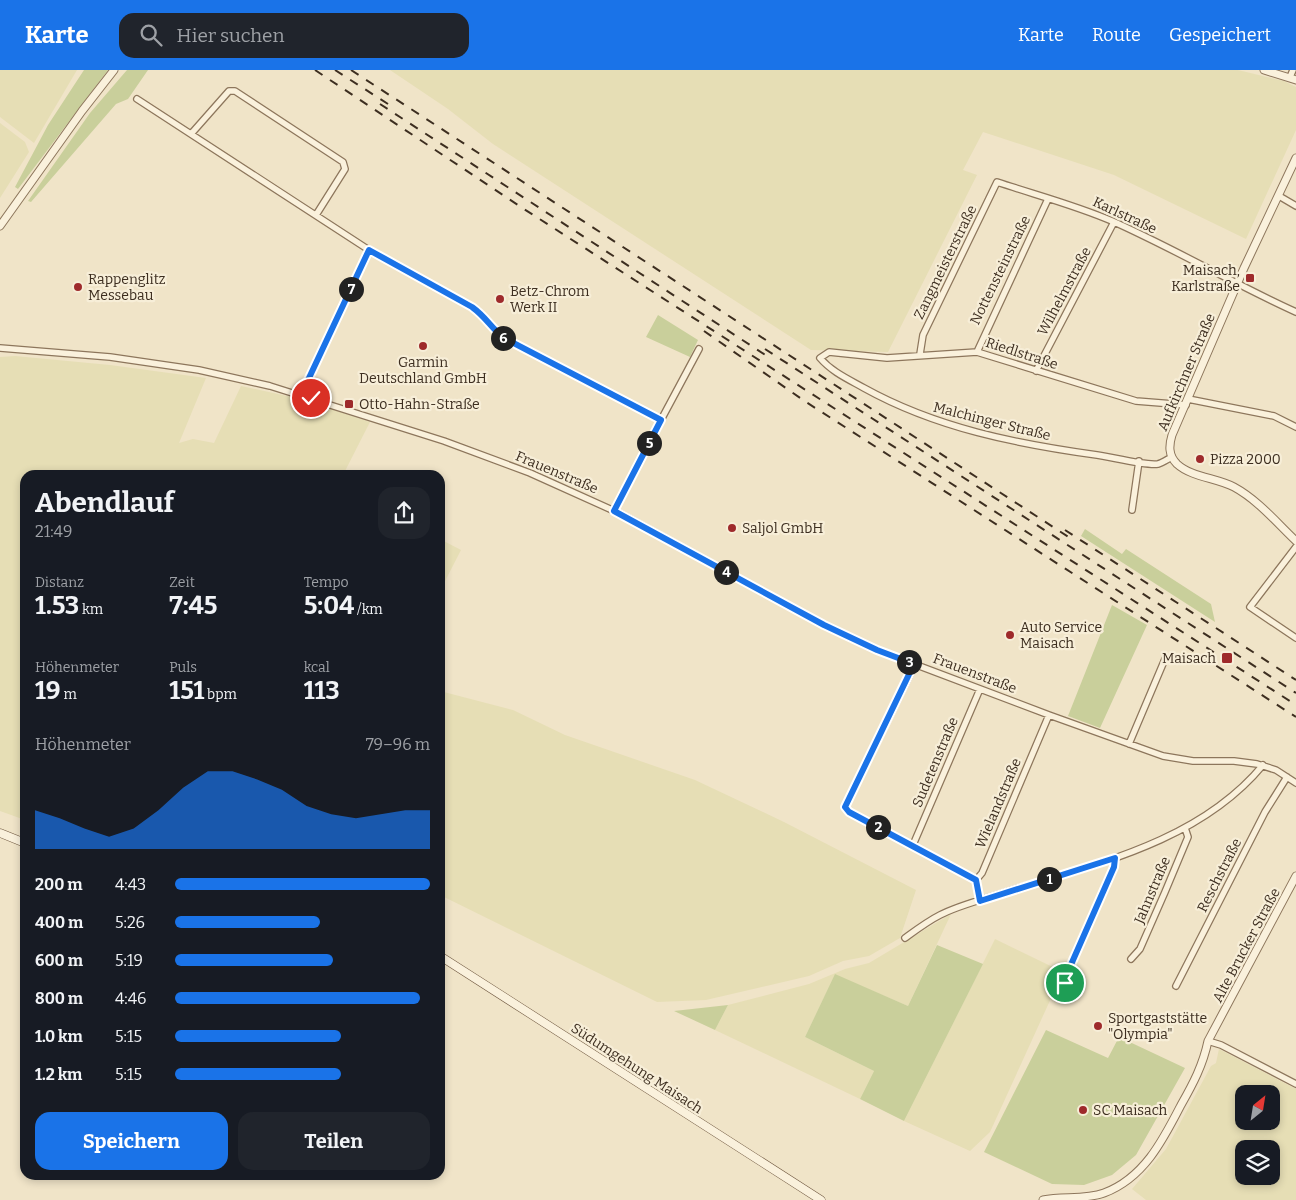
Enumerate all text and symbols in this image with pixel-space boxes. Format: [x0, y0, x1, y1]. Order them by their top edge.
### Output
search box [119, 13, 469, 58]
text: Karte [25, 21, 89, 49]
icon: search [137, 21, 165, 49]
text: Hier suchen [177, 24, 284, 47]
text: Karte [1018, 24, 1064, 46]
text: Route [1092, 24, 1141, 46]
text: Gespeichert [1169, 24, 1271, 46]
street label: Karlstraße [1090, 193, 1160, 238]
street label: Zangmeisterstraße [910, 202, 980, 322]
street label: Nottensteinstraße [967, 213, 1034, 328]
street label: Wilhelmstraße [1034, 244, 1095, 338]
place label: Maisach, Karlstraße [1171, 262, 1240, 295]
place label: Rappenglitz Messebau [88, 271, 166, 304]
marker: Maisach, Karlstraße [1244, 272, 1256, 284]
pin: 7 [338, 276, 364, 302]
marker: Rappenglitz Messebau [72, 281, 84, 293]
text: 7 [348, 281, 355, 298]
place label: Betz-Chrom Werk II [510, 283, 590, 316]
marker: Betz-Chrom Werk II [494, 293, 506, 305]
street label: Aufkirchner Straße [1154, 311, 1219, 434]
pin: 6 [490, 326, 516, 350]
text: 6 [499, 330, 508, 347]
street label: Riedlstraße [984, 334, 1060, 373]
marker: Garmin Deutschland GmbH [417, 340, 429, 352]
place label: Garmin Deutschland GmbH [359, 354, 487, 387]
pin [290, 377, 332, 419]
icon: check [297, 384, 325, 412]
place label: Otto-Hahn-Straße [359, 396, 480, 413]
marker: Otto-Hahn-Straße [343, 398, 355, 410]
street label: Malchinger Straße [932, 399, 1052, 444]
pin: 5 [636, 430, 662, 456]
text: 5 [646, 435, 653, 452]
street label: Frauenstraße [513, 447, 601, 497]
place label: Pizza 2000 [1210, 451, 1281, 468]
marker: Pizza 2000 [1194, 453, 1206, 465]
text: Abendlauf [35, 486, 174, 519]
button: share [378, 487, 430, 539]
place label: Saljol GmbH [742, 520, 823, 537]
text: 21:49 [35, 522, 72, 541]
marker: Saljol GmbH [726, 522, 738, 534]
pin: 4 [714, 560, 738, 584]
text: 4 [722, 564, 731, 581]
text: Distanz [35, 574, 84, 591]
text: Zeit [169, 574, 195, 591]
text: Tempo [304, 574, 349, 591]
text: 1.53 [35, 591, 79, 621]
text: 7:45 [169, 591, 218, 621]
text: 5:04 [304, 591, 354, 621]
text: km [79, 601, 103, 618]
text: /km [354, 601, 383, 618]
place label: Auto Service Maisach [1020, 619, 1102, 652]
marker: Auto Service Maisach [1004, 629, 1016, 641]
pin: 3 [896, 650, 922, 674]
street label: Frauenstraße [931, 650, 1019, 697]
place label: Maisach [1162, 650, 1216, 667]
marker: Maisach [1220, 651, 1234, 665]
text: 3 [905, 654, 914, 671]
text: Höhenmeter [35, 659, 119, 676]
text: Puls [169, 659, 197, 676]
text: kcal [304, 659, 330, 676]
text: 19 [35, 676, 61, 706]
text: 151 [169, 676, 204, 706]
text: 113 [304, 676, 340, 706]
text: m [61, 686, 77, 703]
text: bpm [204, 686, 237, 703]
street label: Sudetenstraße [909, 715, 962, 810]
text: Höhenmeter [35, 735, 131, 754]
text: 79–96 m [366, 735, 430, 754]
street label: Wielandstraße [972, 756, 1025, 851]
pin: 2 [866, 814, 890, 840]
text: 2 [875, 819, 882, 836]
street label: Reschstraße [1194, 835, 1245, 915]
street label: Jahnstraße [1130, 854, 1174, 927]
pin: 1 [1036, 866, 1062, 892]
text: 1 [1046, 871, 1053, 888]
text: 200 m [35, 875, 82, 894]
text: 4:43 [115, 875, 146, 894]
street label: Alte Brucker Straße [1209, 885, 1284, 1005]
text: 400 m [35, 913, 83, 932]
text: 5:26 [115, 913, 145, 932]
text: 600 m [35, 951, 83, 970]
text: 5:19 [115, 951, 143, 970]
pin [1044, 962, 1086, 1004]
icon: arrive [1051, 969, 1079, 997]
text: 800 m [35, 989, 83, 1008]
text: 4:46 [115, 989, 146, 1008]
place label: Sportgaststätte "Olympia" [1108, 1010, 1207, 1043]
street label: Südumgehung Maisach [568, 1020, 706, 1117]
marker: Sportgaststätte "Olympia" [1092, 1020, 1104, 1032]
text: 1.0 km [35, 1027, 83, 1046]
text: 5:15 [115, 1027, 142, 1046]
text: 1.2 km [35, 1065, 82, 1084]
text: 5:15 [115, 1065, 142, 1084]
north arrow [1235, 1085, 1280, 1130]
map controls [1235, 1085, 1280, 1185]
place label: SC Maisach [1093, 1102, 1168, 1119]
marker: SC Maisach [1077, 1104, 1089, 1116]
button: Speichern [35, 1112, 228, 1170]
button: Teilen [238, 1112, 430, 1170]
button: layers [1235, 1140, 1280, 1185]

